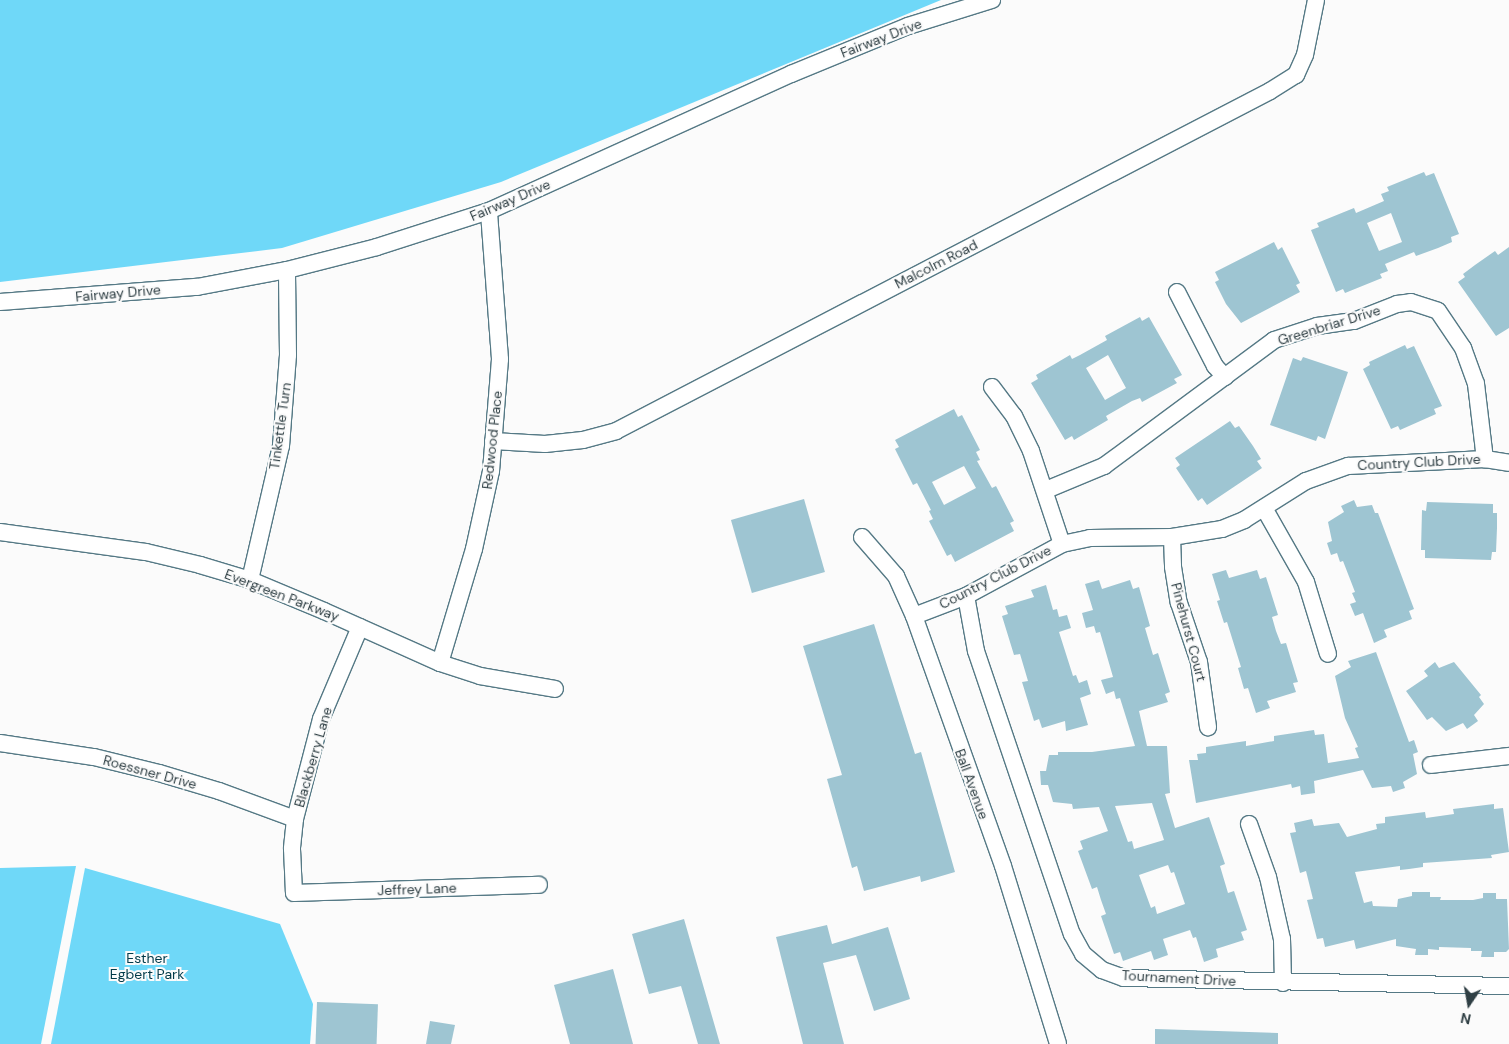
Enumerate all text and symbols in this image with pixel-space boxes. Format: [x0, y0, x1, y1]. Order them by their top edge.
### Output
street label: Fairway Drive [838, 15, 924, 61]
street label: Fairway Drive [467, 176, 553, 224]
street label: Malcolm Road [892, 236, 980, 292]
street label: Fairway Drive [75, 281, 161, 305]
street label: Greenbriar Drive [1276, 301, 1382, 349]
street label: Tinkettle Turn [266, 381, 294, 471]
street label: Redwood Place [478, 390, 506, 490]
street label: Country Club Drive [1357, 450, 1481, 474]
street label: Country Club Drive [936, 542, 1054, 612]
street label: Evergreen Parkway [222, 565, 342, 625]
street label: Pinehurst Court [1168, 581, 1210, 683]
street label: Blackberry Lane [291, 705, 335, 809]
street label: Ball Avenue [952, 747, 992, 821]
street label: Roessner Drive [101, 751, 199, 793]
street label: Jeffrey Lane [377, 879, 457, 899]
park label: Esther Egbert Park [110, 950, 184, 982]
street label: Tournament Drive [1121, 967, 1237, 989]
north arrow [1444, 979, 1494, 1029]
text: N [1459, 1009, 1473, 1029]

